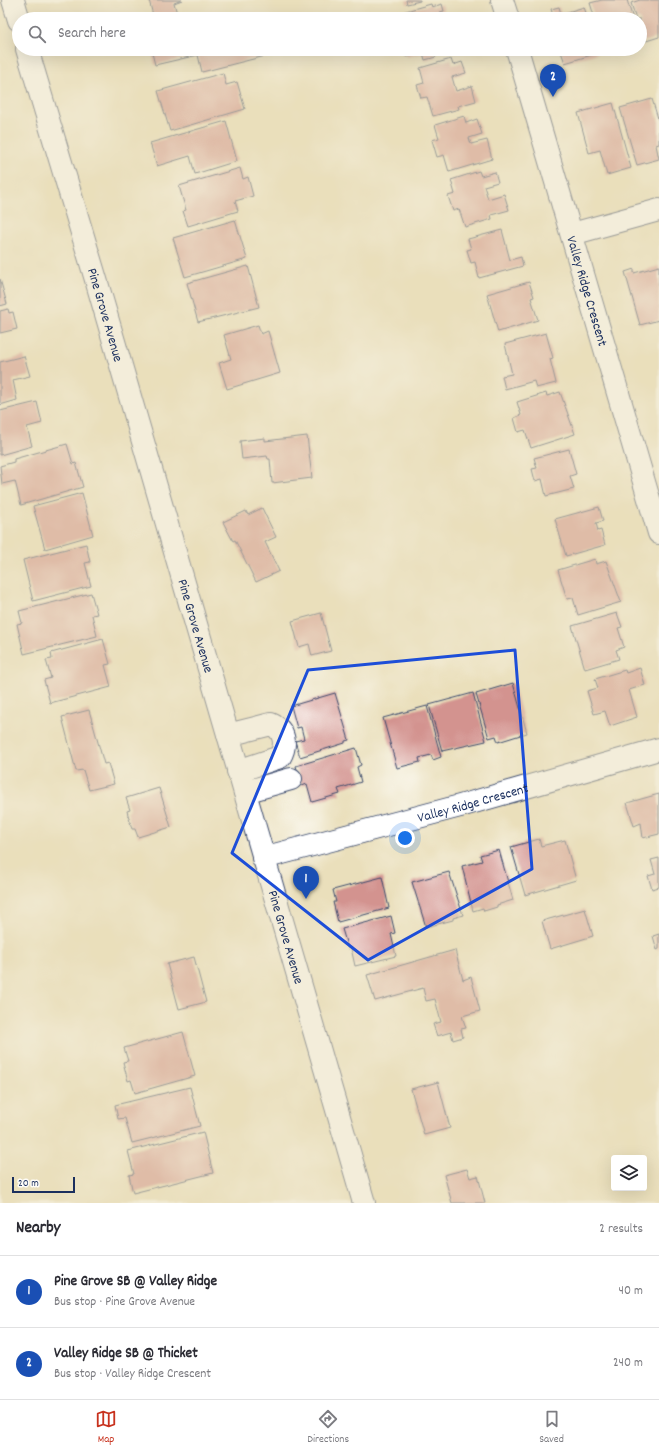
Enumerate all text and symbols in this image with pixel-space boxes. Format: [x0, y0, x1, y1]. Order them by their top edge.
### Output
search box [12, 12, 647, 56]
icon: search [26, 23, 48, 45]
text: Search here [58, 23, 126, 45]
pin: 2 [540, 64, 566, 97]
street label: Valley Ridge Crescent [560, 234, 612, 349]
street label: Pine Grove Avenue [81, 266, 127, 364]
street label: Pine Grove Avenue [171, 577, 218, 675]
street label: Valley Ridge Crescent [416, 779, 531, 829]
your location [395, 828, 415, 848]
pin: 1 [293, 866, 319, 899]
street label: Pine Grove Avenue [262, 888, 308, 987]
map controls [611, 1155, 647, 1191]
button: layers [611, 1155, 647, 1191]
scale bar [12, 1175, 75, 1194]
text: 20 m [18, 1176, 39, 1192]
text: Nearby [16, 1217, 60, 1241]
text: 2 results [599, 1220, 643, 1239]
text: Pine Grove SB @ Valley Ridge [54, 1271, 217, 1293]
text: 1 [28, 1282, 30, 1301]
text: 40 m [619, 1282, 643, 1301]
text: Bus stop · Pine Grove Avenue [54, 1293, 195, 1312]
text: Valley Ridge SB @ Thicket [54, 1343, 198, 1365]
text: 2 [26, 1354, 32, 1373]
text: 240 m [613, 1354, 643, 1373]
text: Bus stop · Valley Ridge Crescent [54, 1365, 211, 1384]
tab: Map [95, 1408, 117, 1448]
tab: Directions [307, 1408, 349, 1448]
tab: Saved [539, 1408, 564, 1448]

